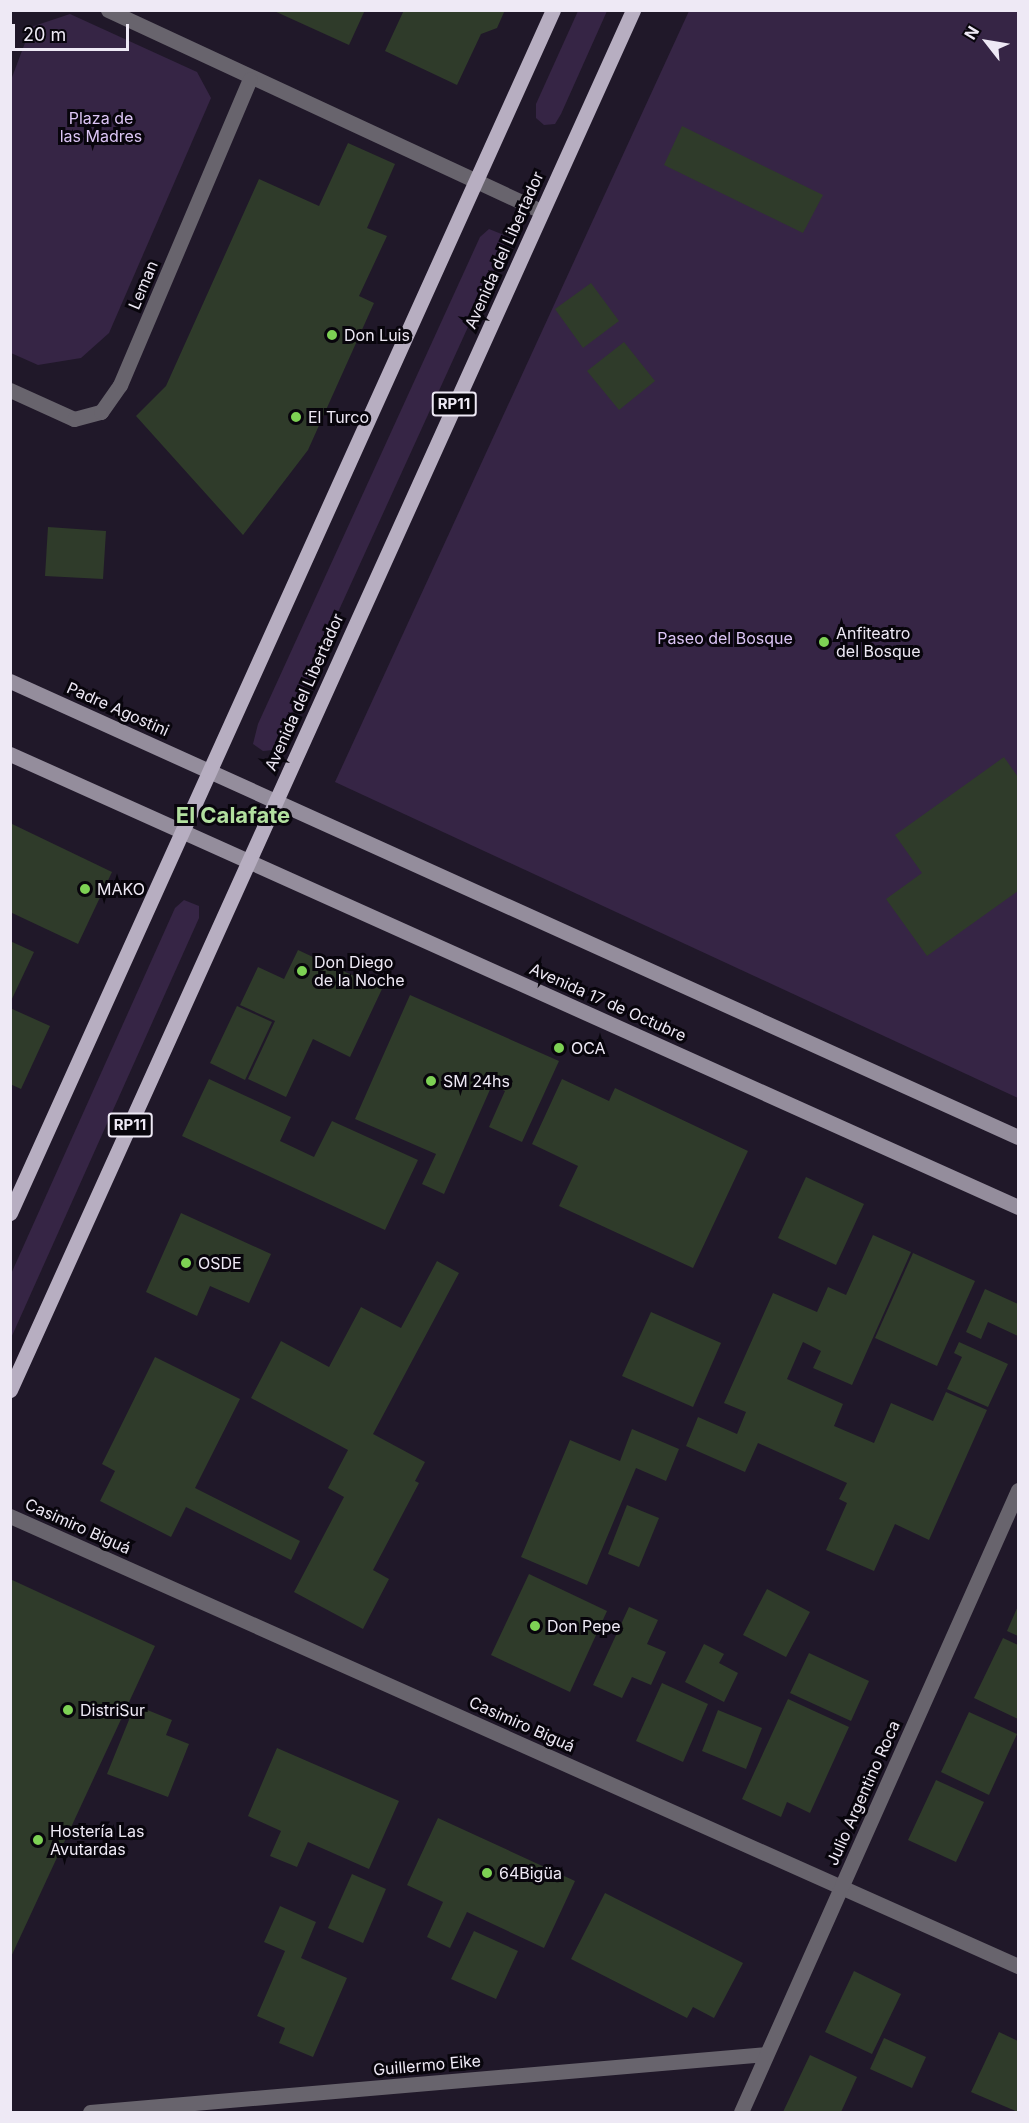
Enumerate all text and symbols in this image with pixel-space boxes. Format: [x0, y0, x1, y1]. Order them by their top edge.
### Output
scale bar [15, 12, 132, 50]
north arrow [957, 12, 1017, 72]
text: N [960, 22, 983, 43]
text: 20 m [23, 24, 66, 45]
park label: Plaza de las Madres [60, 108, 142, 146]
street label: Avenida del Libertador [461, 168, 547, 332]
street label: Leman [124, 258, 162, 312]
place label: Don Luis [344, 325, 410, 345]
marker: Don Luis [325, 328, 339, 342]
road number: RP11 [432, 392, 476, 416]
place label: El Turco [308, 407, 369, 427]
marker: El Turco [289, 410, 303, 424]
street label: Avenida del Libertador [261, 610, 347, 774]
place label: Anfiteatro del Bosque [836, 623, 921, 661]
park label: Paseo del Bosque [657, 628, 793, 648]
marker: Anfiteatro del Bosque [817, 635, 831, 649]
street label: Padre Agostini [64, 678, 172, 740]
district label: El Calafate [176, 803, 290, 829]
place label: MAKO [97, 879, 145, 899]
marker: MAKO [78, 882, 92, 896]
place label: Don Diego de la Noche [314, 952, 405, 990]
street label: Avenida 17 de Octubre [527, 959, 689, 1045]
marker: Don Diego de la Noche [295, 964, 309, 978]
place label: OCA [571, 1038, 606, 1058]
marker: OCA [552, 1041, 566, 1055]
place label: SM 24hs [443, 1071, 510, 1091]
marker: SM 24hs [424, 1074, 438, 1088]
road number: RP11 [108, 1113, 152, 1137]
place label: OSDE [198, 1253, 242, 1273]
marker: OSDE [179, 1256, 193, 1270]
street label: Casimiro Biguá [22, 1494, 134, 1558]
place label: Don Pepe [547, 1616, 621, 1636]
marker: Don Pepe [528, 1619, 542, 1633]
street label: Casimiro Biguá [466, 1692, 578, 1756]
place label: DistriSur [80, 1700, 145, 1720]
marker: DistriSur [61, 1703, 75, 1717]
street label: Julio Argentino Roca [822, 1718, 904, 1868]
place label: Hostería Las Avutardas [50, 1821, 144, 1859]
marker: Hostería Las Avutardas [31, 1833, 45, 1847]
place label: 64Bigüa [499, 1863, 562, 1883]
marker: 64Bigüa [480, 1866, 494, 1880]
street label: Guillermo Eike [372, 2051, 482, 2079]

